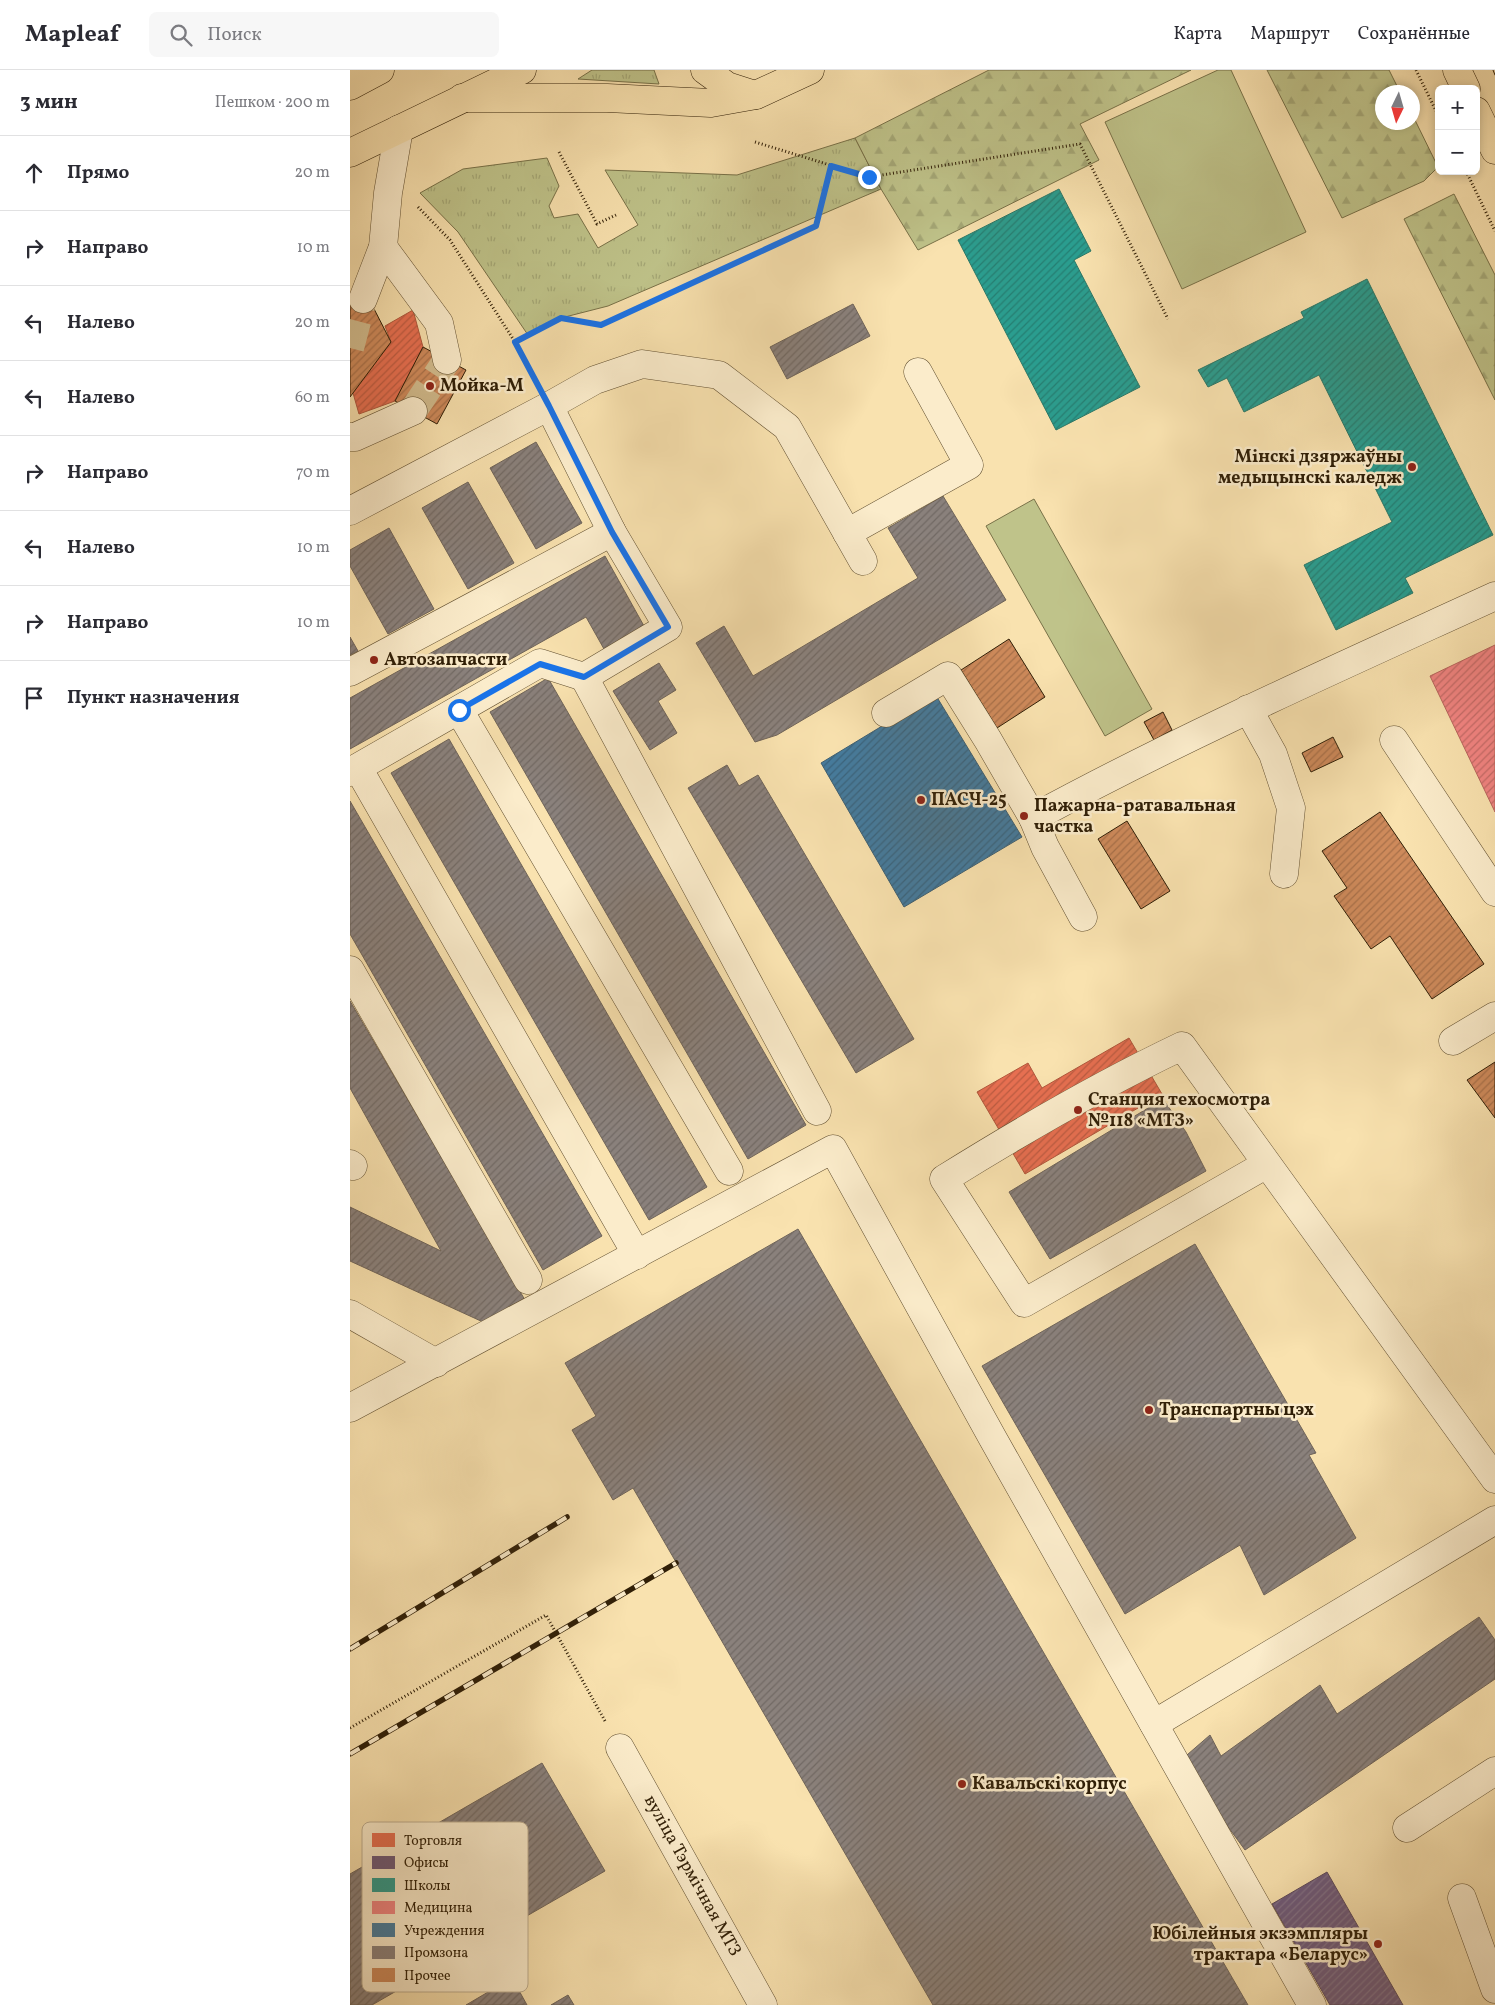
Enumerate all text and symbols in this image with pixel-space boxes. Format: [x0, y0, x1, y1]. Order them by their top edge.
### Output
search box [149, 12, 499, 57]
text: Mapleaf [25, 18, 119, 52]
icon: search [167, 21, 195, 49]
text: Поиск [207, 22, 262, 48]
text: Карта [1173, 22, 1222, 47]
text: Маршрут [1250, 22, 1330, 47]
text: Сохранённые [1358, 22, 1470, 47]
north arrow [1375, 85, 1420, 130]
map controls [1435, 85, 1480, 175]
button: + [1435, 85, 1480, 130]
text: 3 мин [20, 88, 78, 117]
text: Пешком · 200 m [215, 92, 330, 114]
button: − [1435, 130, 1480, 175]
icon: ahead [20, 159, 48, 187]
text: Прямо [67, 160, 129, 186]
text: 20 m [295, 162, 330, 184]
route end [858, 166, 881, 189]
icon: right [20, 234, 48, 262]
text: Направо [67, 235, 149, 261]
text: 10 m [297, 237, 330, 259]
icon: left [20, 309, 48, 337]
text: Налево [67, 310, 135, 336]
text: 20 m [295, 312, 330, 334]
place label: Мойка-М [440, 374, 524, 399]
marker: Мойка-М [424, 380, 436, 392]
icon: left [20, 384, 48, 412]
text: Налево [67, 385, 135, 411]
text: 60 m [295, 387, 330, 409]
place label: Мінскі дзяржаўны медыцынскі каледж [1218, 445, 1402, 491]
icon: right [20, 459, 48, 487]
text: Направо [67, 460, 149, 486]
marker: Мінскі дзяржаўны медыцынскі каледж [1406, 461, 1418, 473]
text: 70 m [296, 462, 330, 484]
icon: left [20, 534, 48, 562]
text: Налево [67, 535, 135, 561]
text: 10 m [297, 537, 330, 559]
icon: right [20, 609, 48, 637]
text: Направо [67, 610, 149, 636]
text: 10 m [297, 612, 330, 634]
place label: Автозапчасти [384, 648, 507, 673]
marker: Автозапчасти [368, 654, 380, 666]
icon: arrive [20, 684, 48, 712]
text: Пункт назначения [67, 685, 240, 711]
route start [448, 699, 471, 722]
place label: ПАСЧ-25 [931, 788, 1007, 813]
marker: ПАСЧ-25 [915, 794, 927, 806]
place label: Пажарна-ратавальная частка [1034, 794, 1236, 840]
marker: Пажарна-ратавальная частка [1018, 810, 1030, 822]
place label: Станция техосмотра №118 «МТЗ» [1088, 1088, 1270, 1134]
marker: Станция техосмотра №118 «МТЗ» [1072, 1104, 1084, 1116]
place label: Транспартны цэх [1159, 1398, 1314, 1423]
marker: Транспартны цэх [1143, 1404, 1155, 1416]
place label: Кавальскі корпус [972, 1772, 1127, 1797]
marker: Кавальскі корпус [956, 1778, 968, 1790]
street label: вуліца Тэрмічная МТЗ [637, 1791, 747, 1961]
legend [362, 1822, 528, 1992]
text: Торговля [404, 1832, 462, 1851]
text: Офисы [404, 1854, 449, 1873]
text: Школы [404, 1877, 450, 1896]
text: Медицина [404, 1899, 473, 1918]
text: Учреждения [404, 1922, 484, 1941]
place label: Юбілейныя экзэмпляры трактара «Беларус» [1152, 1922, 1368, 1968]
marker: Юбілейныя экзэмпляры трактара «Беларус» [1372, 1938, 1384, 1950]
text: Промзона [404, 1944, 468, 1963]
text: Прочее [404, 1967, 451, 1986]

